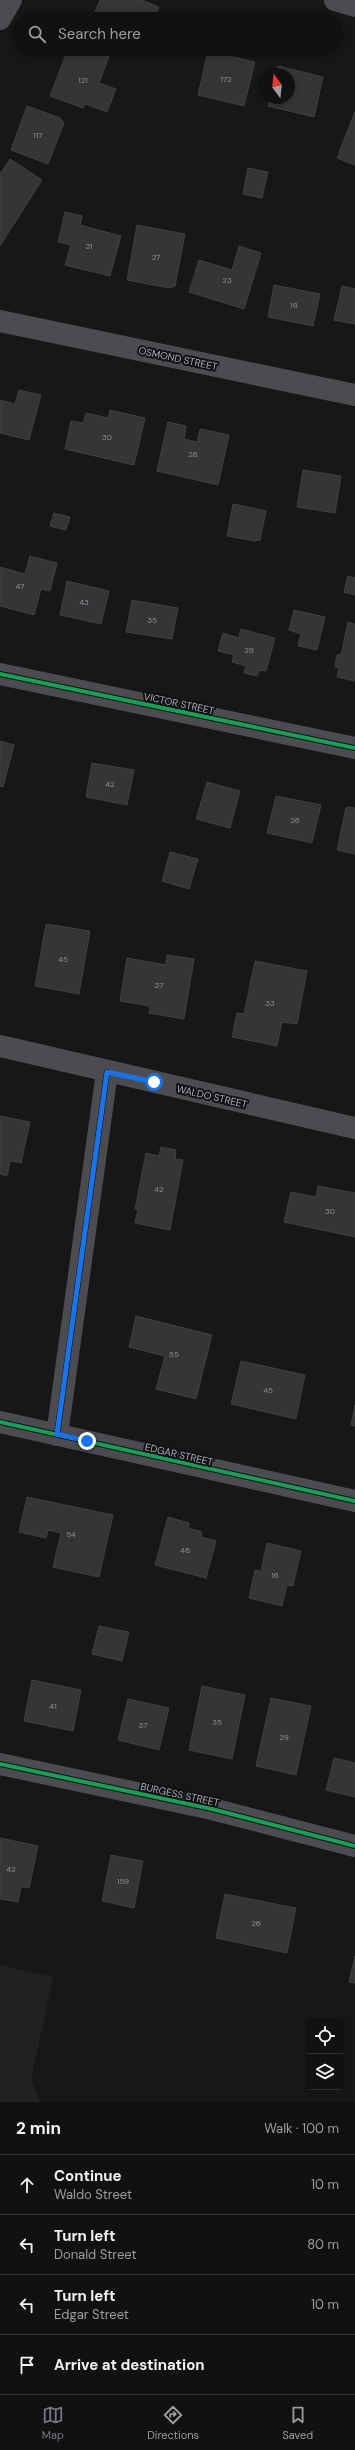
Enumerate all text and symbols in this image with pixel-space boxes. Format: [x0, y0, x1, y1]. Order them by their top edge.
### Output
search box [12, 12, 343, 56]
icon: search [26, 23, 48, 45]
text: Search here [58, 24, 141, 44]
north arrow [259, 68, 295, 104]
house number: 172 [220, 74, 232, 84]
house number: 121 [78, 75, 88, 85]
house number: 117 [33, 130, 43, 140]
house number: 31 [85, 241, 93, 251]
house number: 27 [152, 252, 160, 262]
house number: 23 [222, 275, 232, 285]
house number: 19 [290, 300, 298, 310]
street label: OSMOND STREET [137, 344, 219, 373]
house number: 30 [102, 432, 113, 442]
house number: 26 [188, 449, 198, 459]
house number: 47 [15, 581, 25, 591]
house number: 43 [79, 597, 89, 607]
house number: 35 [147, 615, 157, 625]
house number: 29 [244, 645, 254, 655]
street label: VICTOR STREET [142, 690, 216, 717]
house number: 42 [105, 779, 115, 789]
house number: 26 [290, 815, 300, 825]
house number: 45 [58, 954, 68, 964]
house number: 37 [155, 980, 163, 990]
house number: 33 [265, 998, 275, 1008]
route start [145, 1073, 163, 1091]
street label: WALDO STREET [175, 1082, 249, 1111]
house number: 42 [154, 1184, 164, 1194]
house number: 30 [325, 1206, 336, 1216]
house number: 55 [169, 1349, 179, 1359]
house number: 45 [263, 1385, 273, 1395]
route end [78, 1432, 96, 1450]
street label: EDGAR STREET [144, 1440, 215, 1469]
house number: 54 [66, 1529, 76, 1539]
house number: 46 [180, 1545, 190, 1555]
house number: 16 [271, 1570, 279, 1580]
house number: 41 [49, 1701, 57, 1711]
house number: 35 [212, 1717, 222, 1727]
house number: 37 [139, 1720, 147, 1730]
house number: 29 [279, 1732, 289, 1742]
street label: BURGESS STREET [139, 1780, 221, 1809]
house number: 42 [6, 1864, 16, 1874]
house number: 159 [117, 1876, 129, 1886]
house number: 26 [251, 1918, 261, 1928]
map controls [307, 2018, 343, 2090]
button: locate [307, 2018, 343, 2054]
button: layers [307, 2054, 343, 2090]
text: 2 min [16, 2117, 61, 2139]
text: Walk · 100 m [264, 2120, 339, 2137]
text: Continue [54, 2166, 122, 2186]
icon: ahead [16, 2174, 38, 2196]
text: 10 m [311, 2176, 339, 2193]
text: Waldo Street [54, 2186, 132, 2203]
text: Turn left [54, 2226, 115, 2246]
icon: left [16, 2234, 38, 2256]
text: 80 m [307, 2236, 339, 2253]
text: Donald Street [54, 2246, 137, 2263]
text: Turn left [54, 2286, 115, 2306]
icon: left [16, 2294, 38, 2316]
text: 10 m [311, 2296, 339, 2313]
text: Edgar Street [54, 2306, 129, 2323]
icon: arrive [16, 2354, 38, 2376]
text: Arrive at destination [54, 2355, 205, 2375]
tab: Map [42, 2404, 64, 2442]
tab: Directions [147, 2404, 199, 2442]
tab: Saved [282, 2404, 313, 2442]

